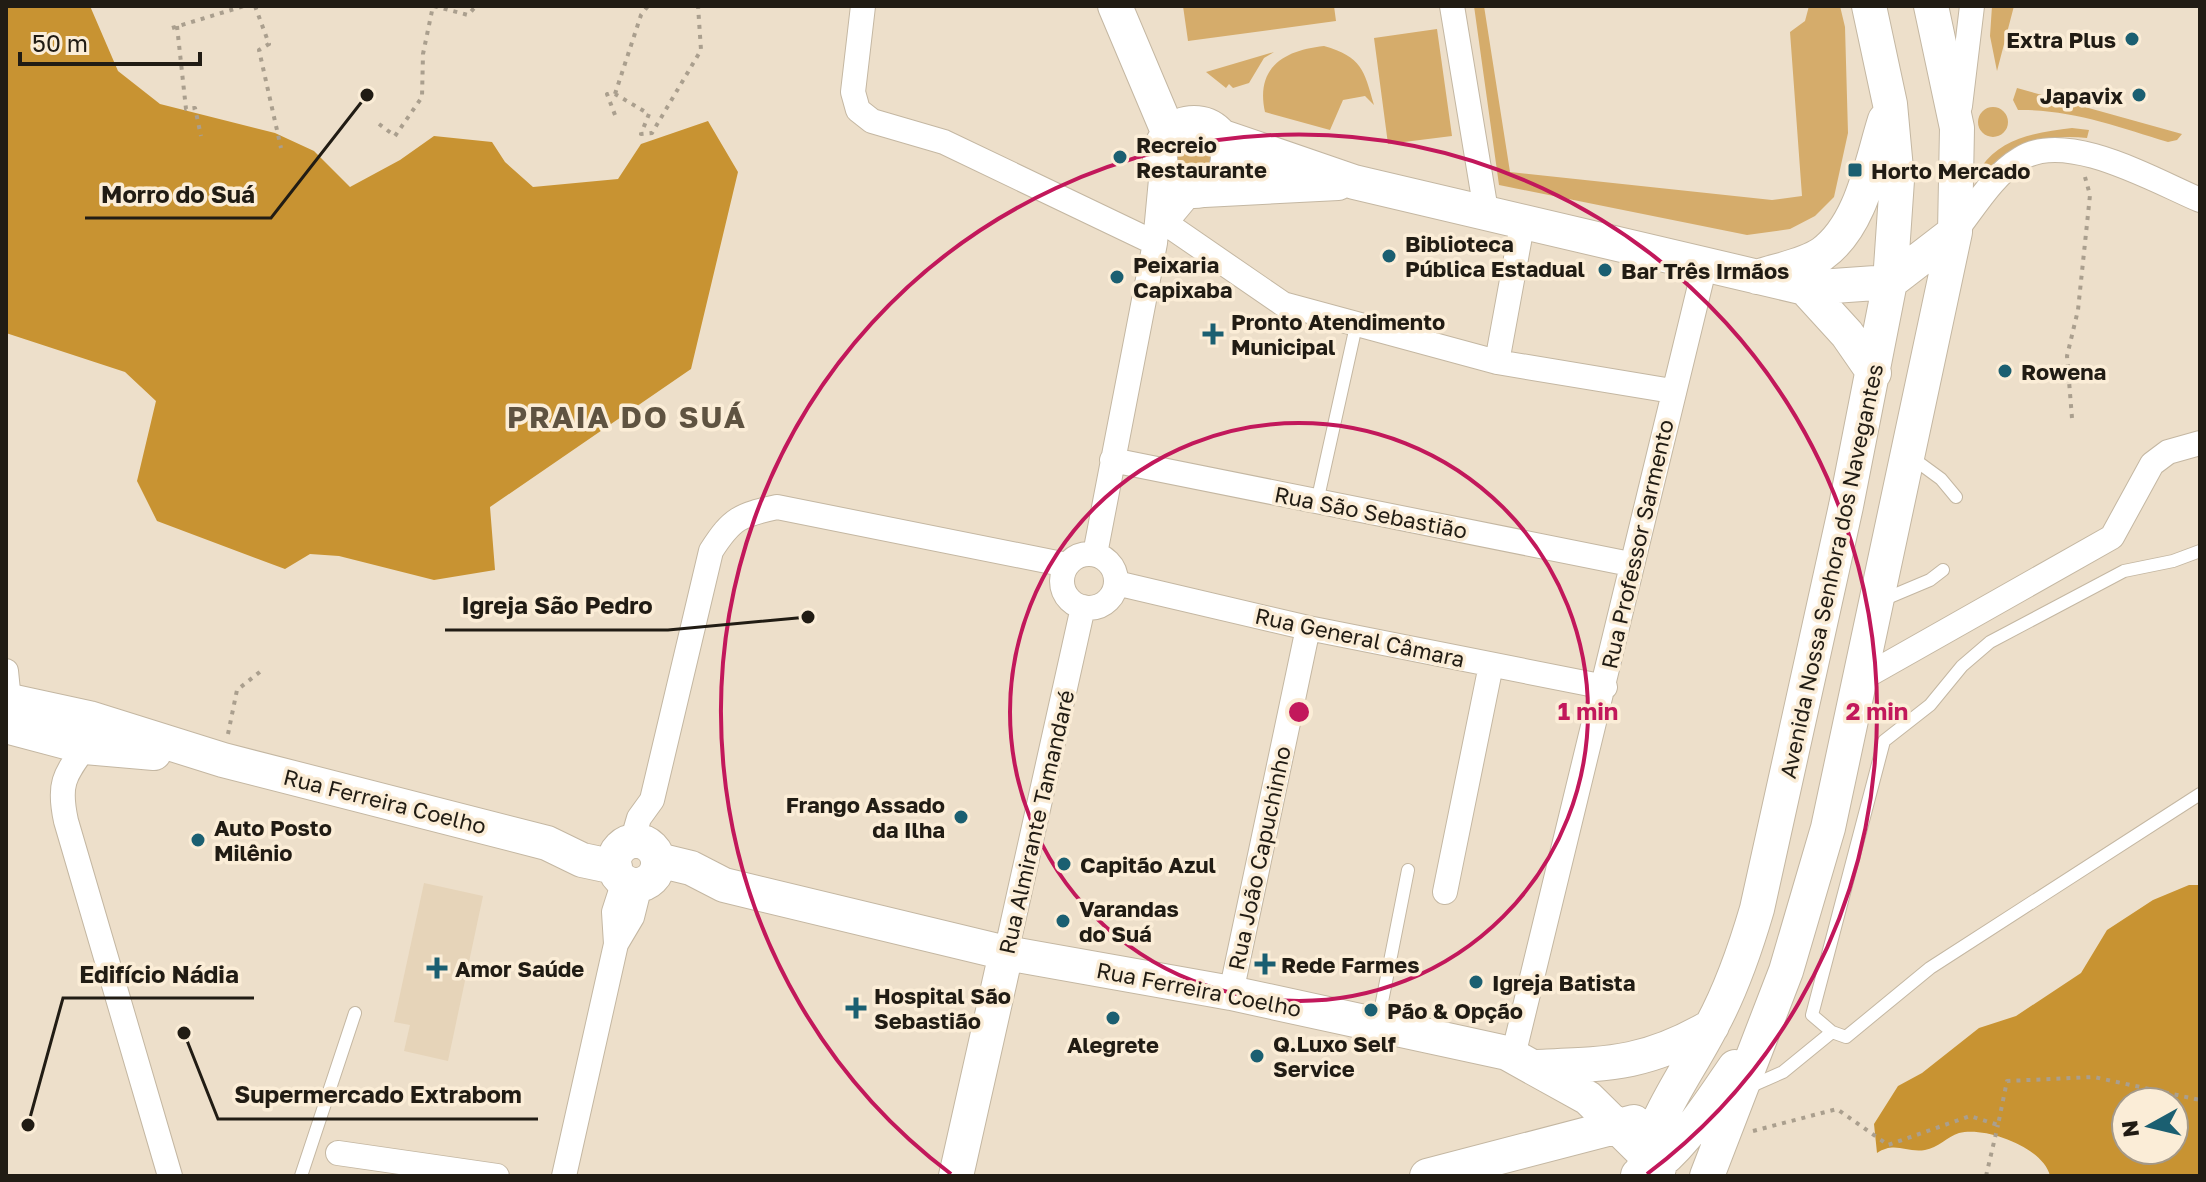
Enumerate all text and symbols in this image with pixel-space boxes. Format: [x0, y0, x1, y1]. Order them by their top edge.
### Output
scale bar [20, 16, 200, 66]
place label: Extra Plus [2006, 26, 2116, 53]
text: 50 m [32, 28, 88, 57]
marker: Extra Plus [2123, 30, 2141, 48]
place label: Japavix [2040, 82, 2123, 109]
marker: Japavix [2130, 86, 2148, 104]
place label: Recreio Restaurante [1136, 131, 1267, 183]
marker: Recreio Restaurante [1111, 148, 1129, 166]
place label: Horto Mercado [1871, 157, 2030, 184]
marker: Horto Mercado [1846, 161, 1864, 179]
callout: Morro do Suá [85, 170, 271, 218]
text: Morro do Suá [101, 179, 255, 208]
place label: Biblioteca Pública Estadual [1405, 230, 1585, 282]
marker: Biblioteca Pública Estadual [1380, 247, 1398, 265]
place label: Peixaria Capixaba [1133, 251, 1233, 303]
place label: Bar Três Irmãos [1621, 257, 1789, 284]
marker: Bar Três Irmãos [1596, 261, 1614, 279]
marker: Peixaria Capixaba [1108, 268, 1126, 286]
place label: Pronto Atendimento Municipal [1231, 308, 1445, 360]
marker: Pronto Atendimento Municipal [1202, 323, 1224, 345]
place label: Rowena [2021, 358, 2106, 385]
street label: Avenida Nossa Senhora dos Navegantes [1774, 361, 1888, 781]
marker: Rowena [1996, 362, 2014, 380]
district label: PRAIA DO SUÁ [507, 399, 747, 435]
street label: Rua Professor Sarmento [1595, 417, 1679, 671]
street label: Rua São Sebastião [1272, 480, 1470, 544]
callout: Igreja São Pedro [445, 582, 668, 630]
text: Igreja São Pedro [461, 590, 653, 619]
street label: Rua General Câmara [1253, 602, 1467, 672]
street label: Rua Almirante Tamandaré [992, 687, 1080, 957]
text: 1 min [1558, 696, 1618, 725]
text: 2 min [1846, 696, 1908, 725]
centre of rings [1285, 698, 1313, 726]
street label: Rua João Capuchinho [1222, 744, 1296, 972]
street label: Rua Ferreira Coelho [281, 763, 489, 839]
place label: Frango Assado da Ilha [786, 791, 945, 843]
marker: Frango Assado da Ilha [952, 808, 970, 826]
place label: Auto Posto Milênio [214, 814, 332, 866]
marker: Auto Posto Milênio [189, 831, 207, 849]
place label: Capitão Azul [1080, 851, 1216, 878]
marker: Capitão Azul [1055, 855, 1073, 873]
place label: Varandas do Suá [1079, 895, 1179, 947]
marker: Varandas do Suá [1054, 912, 1072, 930]
callout: Edifício Nádia [63, 950, 254, 998]
place label: Rede Farmes [1281, 951, 1419, 978]
place label: Amor Saúde [455, 955, 584, 982]
marker: Rede Farmes [1256, 955, 1274, 973]
street label: Rua Ferreira Coelho [1094, 956, 1304, 1022]
marker: Amor Saúde [426, 957, 448, 979]
text: Edifício Nádia [79, 959, 239, 988]
place label: Igreja Batista [1492, 969, 1635, 996]
marker: Igreja Batista [1467, 973, 1485, 991]
place label: Hospital São Sebastião [874, 982, 1011, 1034]
marker: Hospital São Sebastião [845, 997, 867, 1019]
place label: Pão & Opção [1387, 997, 1523, 1024]
marker: Pão & Opção [1362, 1001, 1380, 1019]
marker: Alegrete [1104, 1009, 1122, 1027]
place label: Q.Luxo Self Service [1273, 1030, 1396, 1082]
place label: Alegrete [1067, 1031, 1159, 1058]
marker: Q.Luxo Self Service [1248, 1047, 1266, 1065]
callout: Supermercado Extrabom [218, 1071, 538, 1119]
text: Supermercado Extrabom [234, 1079, 522, 1108]
north arrow [2110, 1086, 2190, 1166]
text: N [2115, 1119, 2144, 1139]

